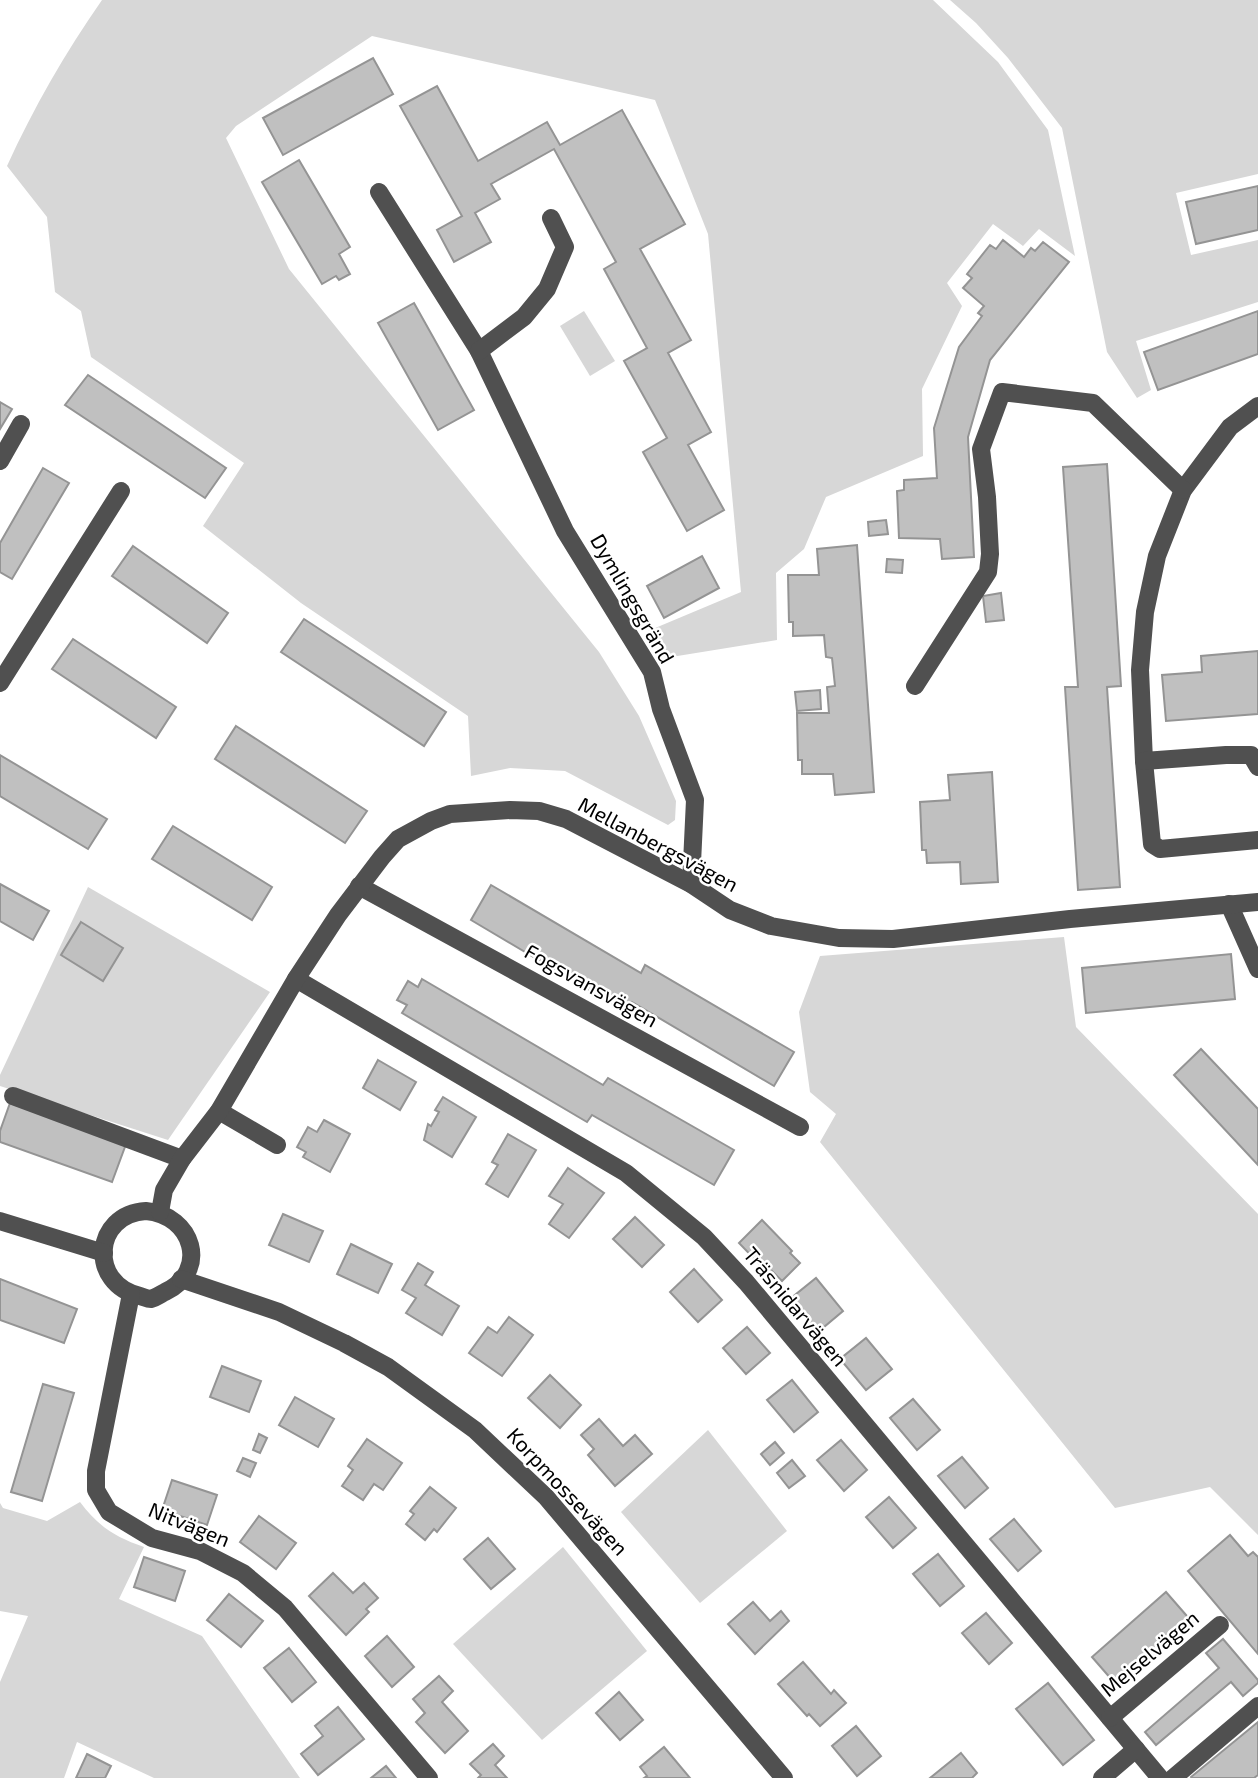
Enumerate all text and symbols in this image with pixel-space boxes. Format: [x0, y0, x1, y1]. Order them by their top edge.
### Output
street label: Dymlingsgränd [586, 529, 680, 667]
street label: Mellanbergsvägen [574, 791, 743, 896]
street label: Fogsvansvägen [521, 938, 663, 1032]
street label: Träsnidarvägen [739, 1241, 853, 1371]
street label: Korpmossevägen [503, 1422, 634, 1560]
street label: Nitvägen [145, 1496, 234, 1551]
street label: Mejselvägen [1095, 1605, 1204, 1702]

